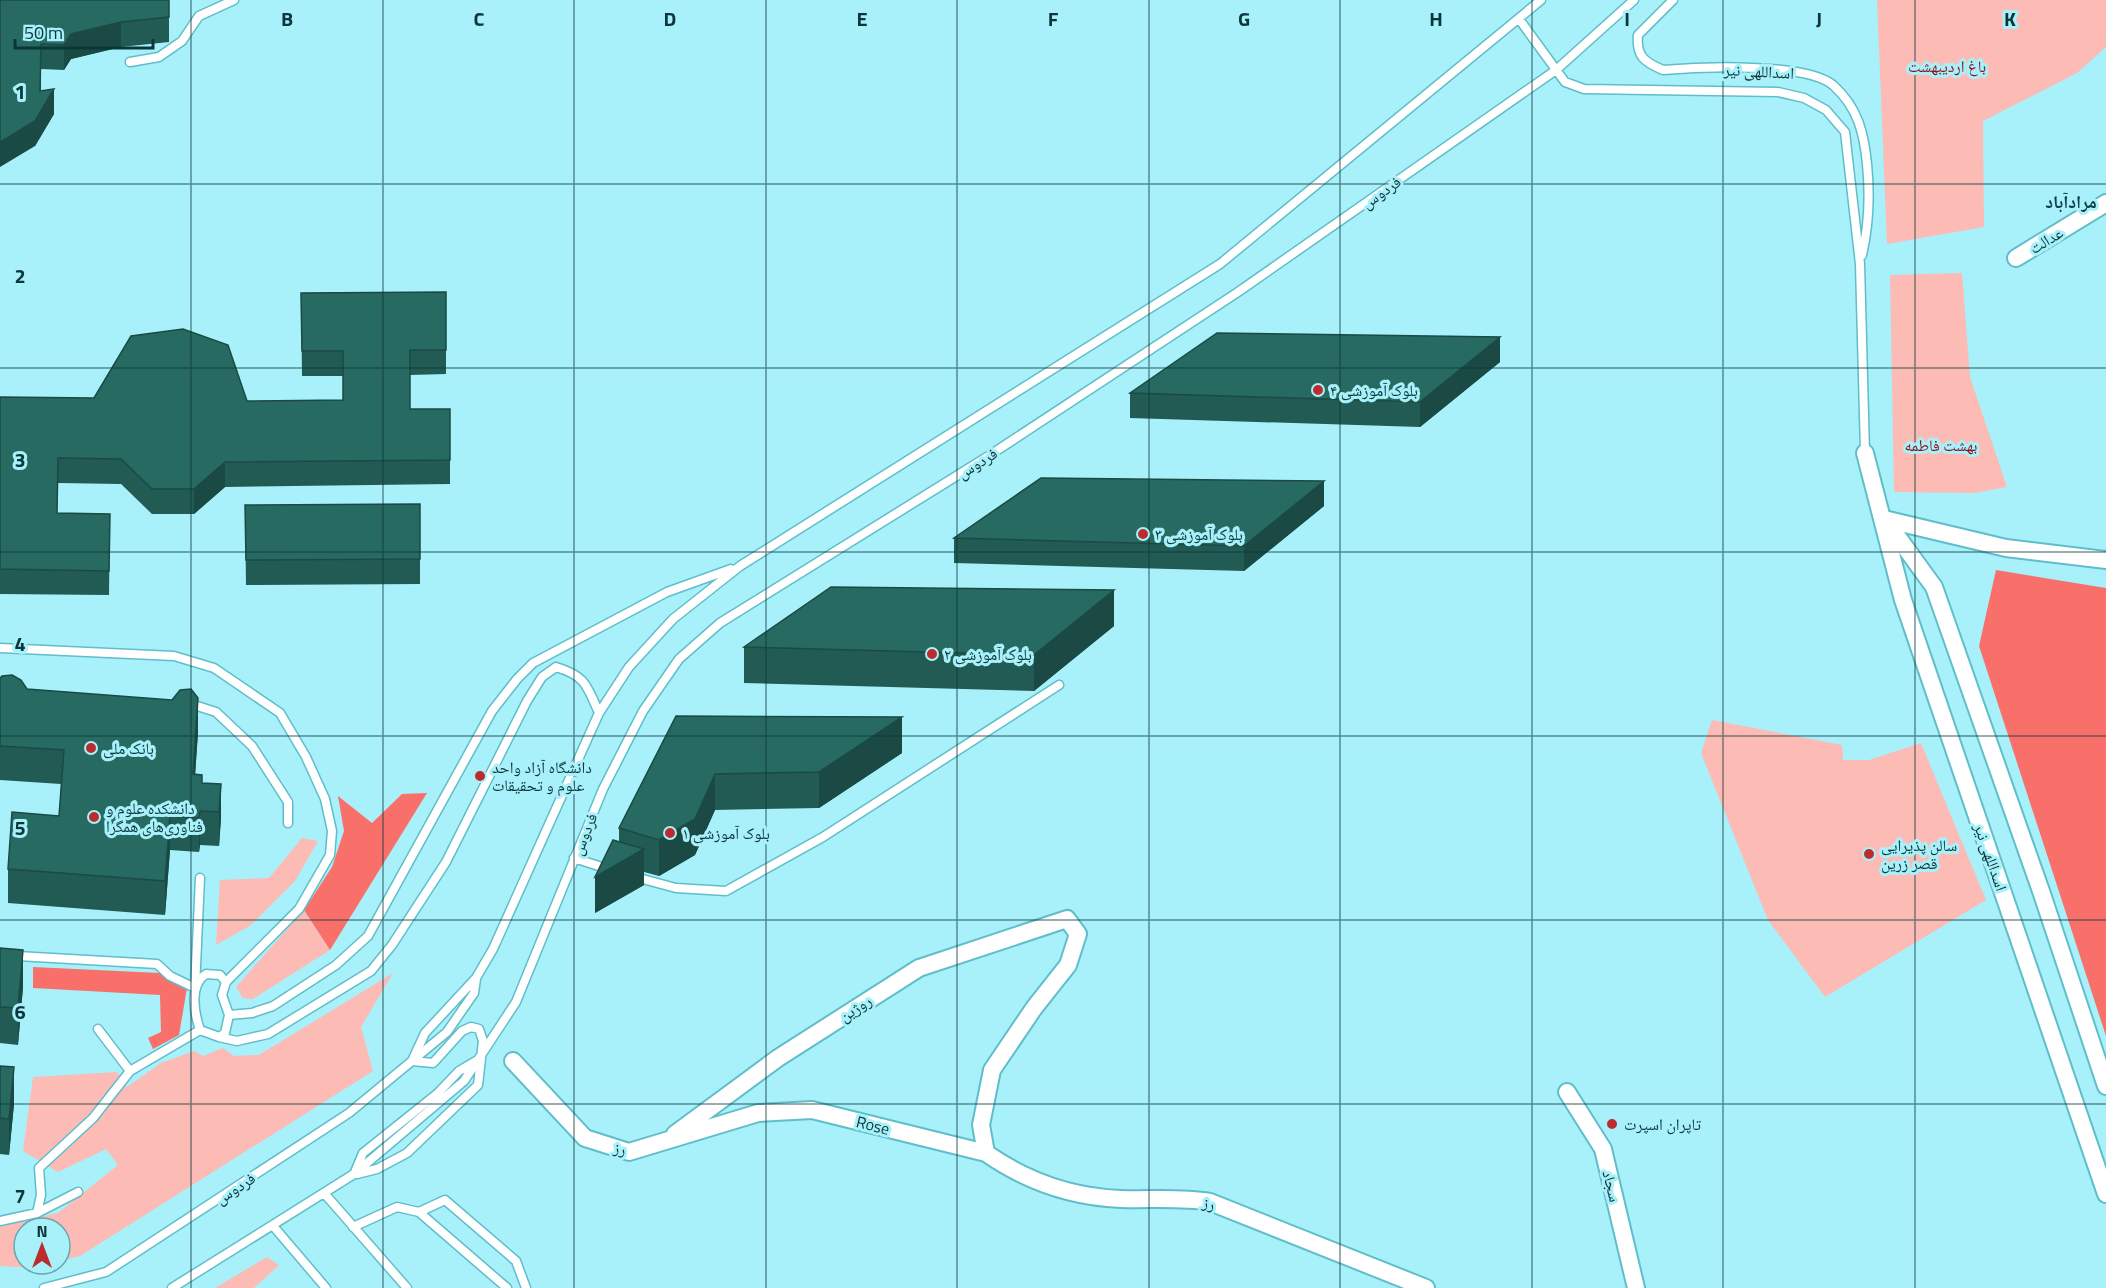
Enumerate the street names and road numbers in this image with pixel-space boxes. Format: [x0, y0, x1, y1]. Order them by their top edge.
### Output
street label: اسداللهی نیر [1722, 57, 1795, 85]
street label: فردوس [1356, 170, 1406, 214]
street label: عدالت [2024, 220, 2068, 260]
street label: فردوس [952, 441, 1002, 485]
street label: فردوس [565, 809, 603, 859]
street label: اسداللهی نیر [1968, 819, 2014, 894]
street label: روژین [834, 988, 876, 1028]
street label: Rose [854, 1109, 892, 1141]
street label: رز [611, 1135, 628, 1161]
street label: فردوس [210, 1166, 260, 1210]
street label: سجاد [1597, 1168, 1627, 1204]
street label: رز [1199, 1190, 1218, 1216]

